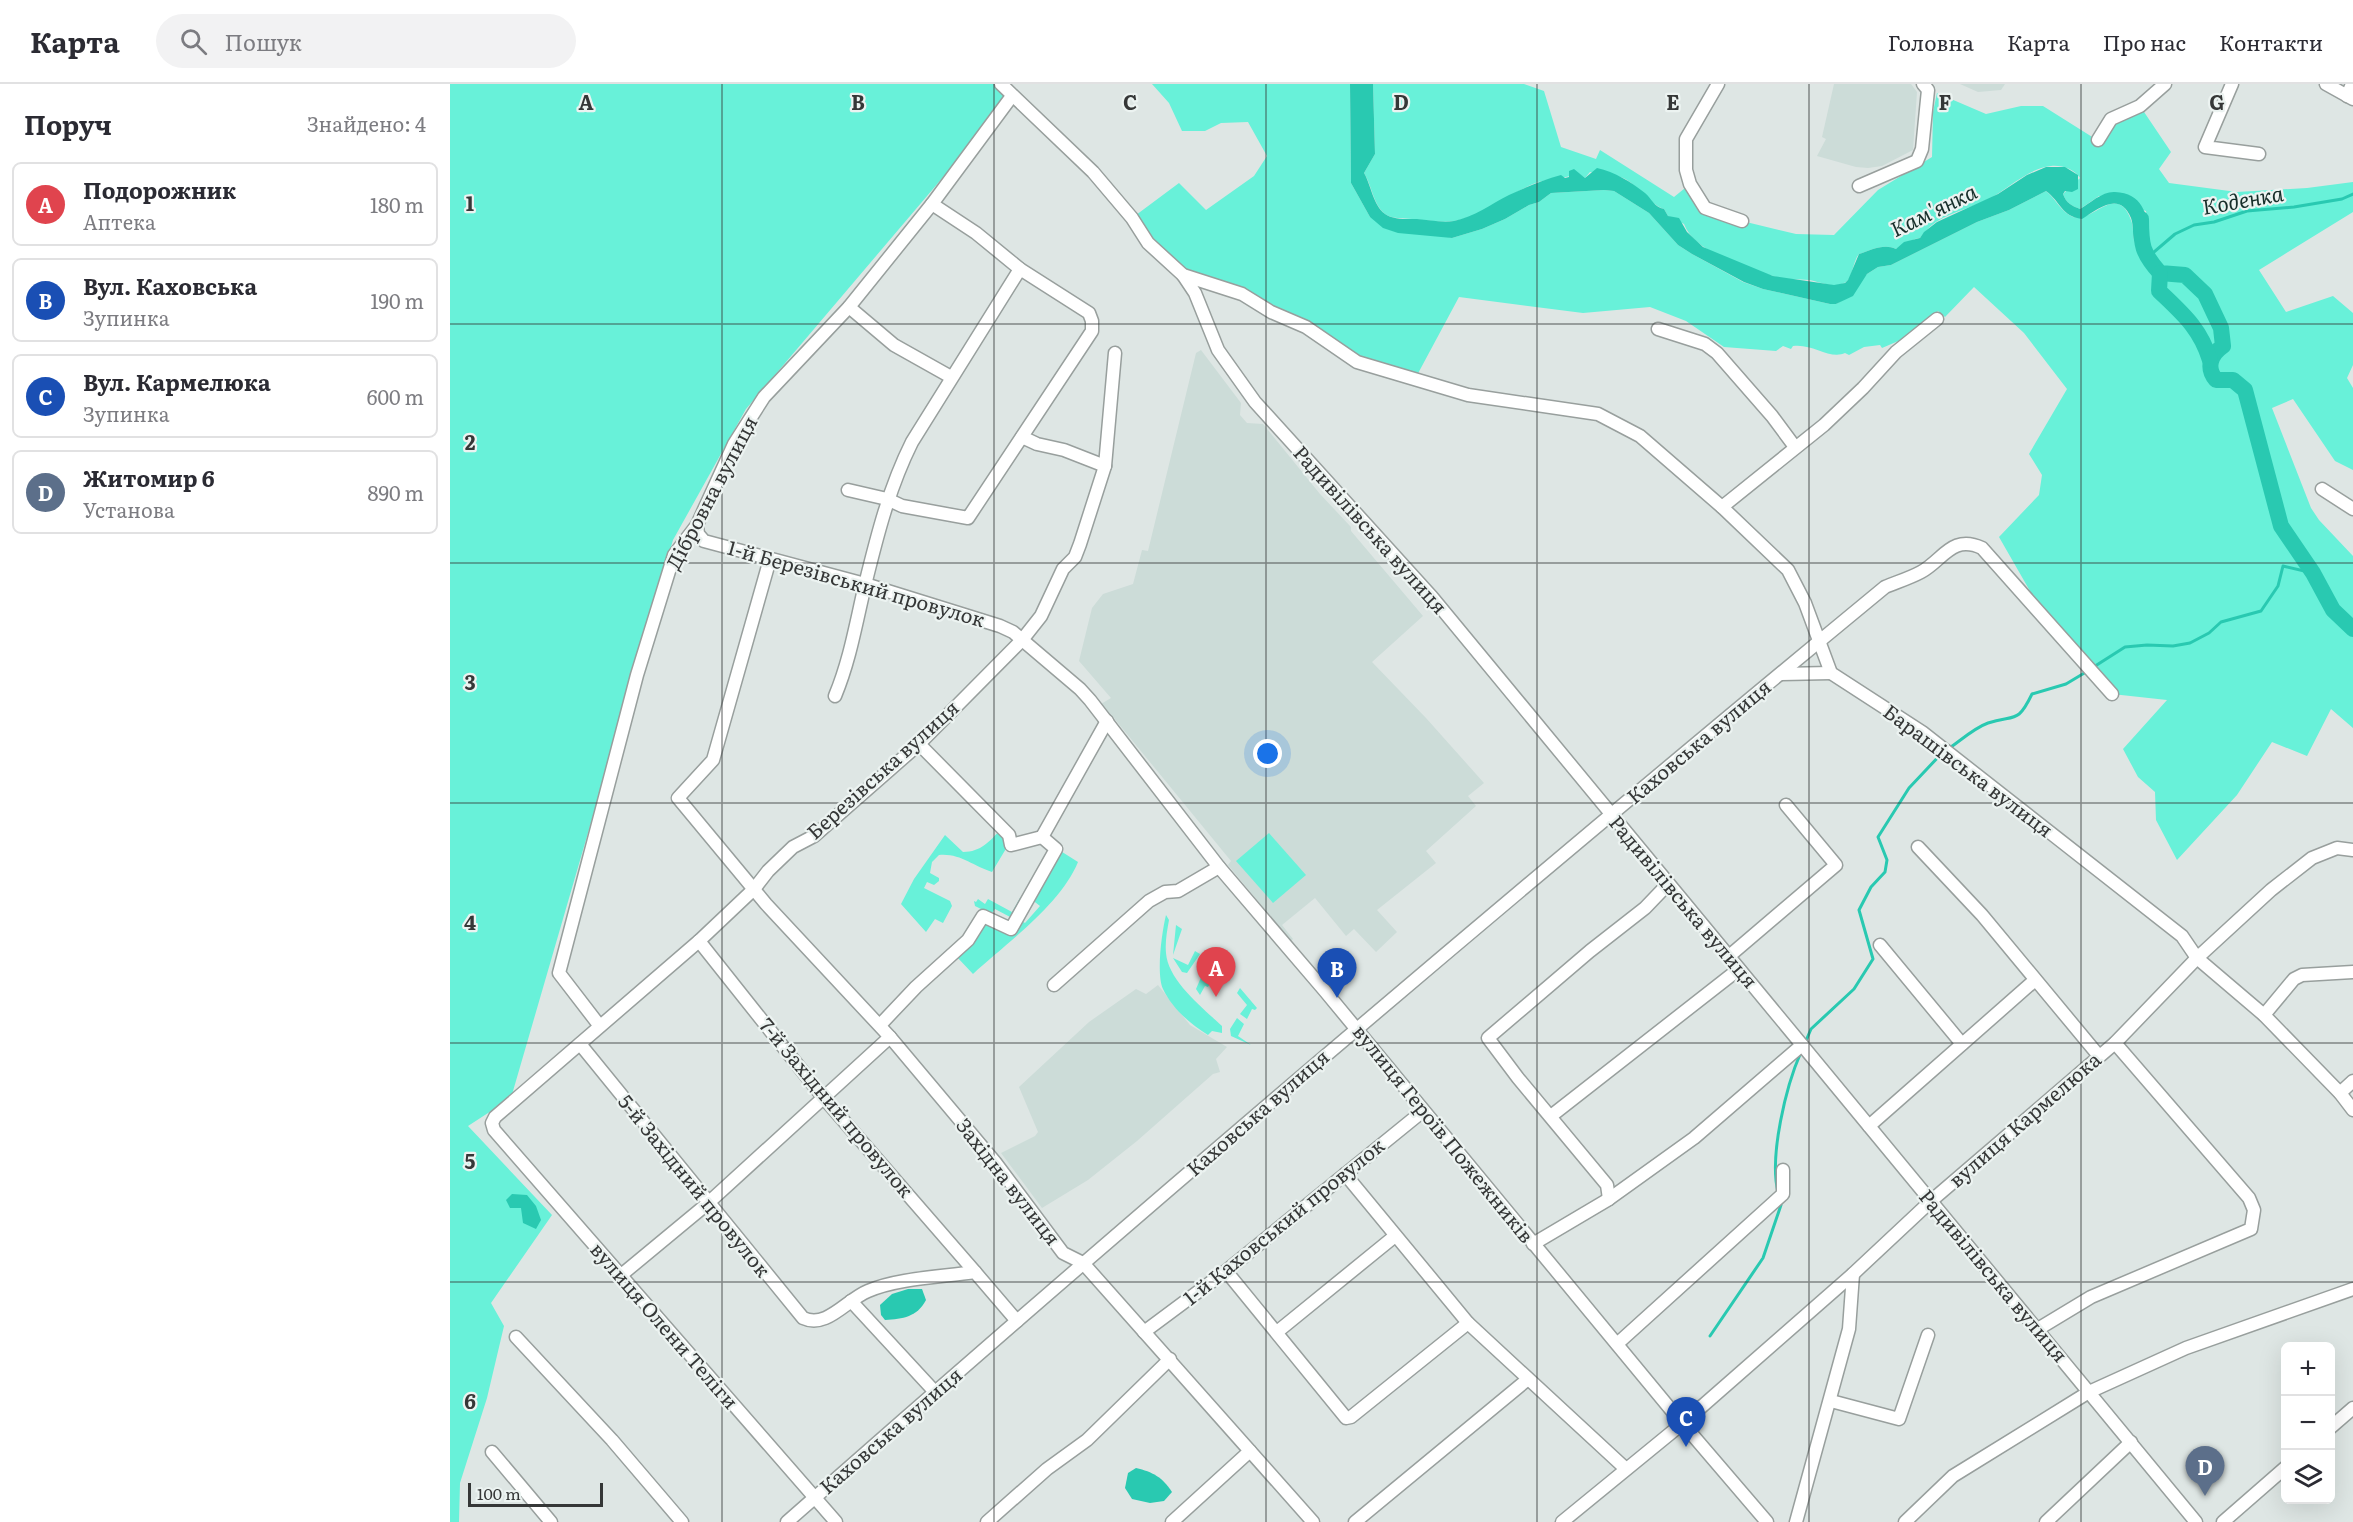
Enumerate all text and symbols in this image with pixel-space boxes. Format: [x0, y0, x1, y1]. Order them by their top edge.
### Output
search box [156, 14, 576, 68]
text: Карта [30, 20, 120, 62]
icon: search [177, 25, 210, 58]
text: Пошук [225, 25, 302, 58]
text: Головна [1888, 26, 1974, 57]
text: Карта [2007, 26, 2070, 57]
text: Про нас [2103, 26, 2186, 57]
text: Контакти [2219, 26, 2323, 57]
text: A [578, 86, 594, 116]
text: B [851, 86, 865, 116]
text: C [1123, 86, 1137, 116]
text: D [1393, 86, 1409, 116]
text: E [1666, 86, 1680, 116]
text: F [1939, 86, 1952, 116]
text: G [2209, 86, 2225, 116]
text: Поруч [24, 104, 112, 143]
text: Знайдено: 4 [307, 108, 426, 138]
text: Подорожник [83, 173, 236, 206]
water label: Кам'янка [1884, 174, 1981, 243]
water label: Коденка [2200, 176, 2286, 221]
text: 1 [466, 187, 474, 217]
text: A [38, 189, 53, 219]
text: 180 m [370, 189, 424, 219]
text: Аптека [83, 206, 156, 236]
text: Вул. Каховська [83, 269, 257, 302]
text: B [39, 285, 52, 315]
text: 190 m [370, 285, 424, 315]
text: Зупинка [83, 302, 170, 332]
text: Вул. Кармелюка [83, 365, 271, 398]
text: C [38, 381, 53, 411]
text: 600 m [367, 381, 424, 411]
text: Зупинка [83, 398, 170, 428]
street label: Дібровна вулиця [657, 410, 763, 574]
text: 2 [465, 426, 476, 456]
street label: Радивілівська вулиця [1287, 438, 1455, 620]
text: Житомир 6 [83, 461, 215, 494]
text: D [38, 477, 53, 507]
text: 890 m [368, 477, 424, 507]
text: Установа [83, 494, 175, 524]
street label: 1-й Березівський провулок [724, 531, 989, 633]
text: 3 [464, 666, 476, 696]
street label: Каховська вулиця [1619, 671, 1776, 810]
street label: Березівська вулиця [799, 692, 964, 845]
street label: Барашівська вулиця [1878, 696, 2060, 843]
your location [1253, 739, 1282, 768]
street label: Радивілівська вулиця [1603, 808, 1766, 994]
text: 4 [464, 906, 476, 936]
pin: A [1196, 948, 1236, 997]
pin: B [1318, 948, 1356, 998]
street label: 7-й Західний провулок [753, 1010, 922, 1203]
street label: вулиця Героїв Пожежників [1347, 1017, 1542, 1248]
street label: Каховська вулиця [1179, 1041, 1335, 1182]
street label: вулиця Кармелюка [1941, 1044, 2107, 1193]
street label: 5-й Західний провулок [612, 1087, 779, 1283]
street label: Західна вулиця [950, 1111, 1069, 1251]
street label: 1-й Каховський провулок [1176, 1130, 1390, 1311]
text: 5 [465, 1145, 476, 1175]
street label: Радивілівська вулиця [1913, 1182, 2076, 1368]
street label: вулиця Олени Теліги [584, 1235, 747, 1415]
map controls [2281, 1342, 2335, 1504]
button: + [2281, 1342, 2335, 1396]
street label: Каховська вулиця [812, 1359, 968, 1500]
text: 6 [464, 1385, 476, 1415]
button: − [2281, 1396, 2335, 1450]
pin: C [1666, 1398, 1706, 1447]
pin: D [2186, 1446, 2224, 1496]
button: layers [2281, 1450, 2335, 1504]
scale bar [468, 1480, 603, 1508]
text: 100 m [477, 1481, 521, 1505]

